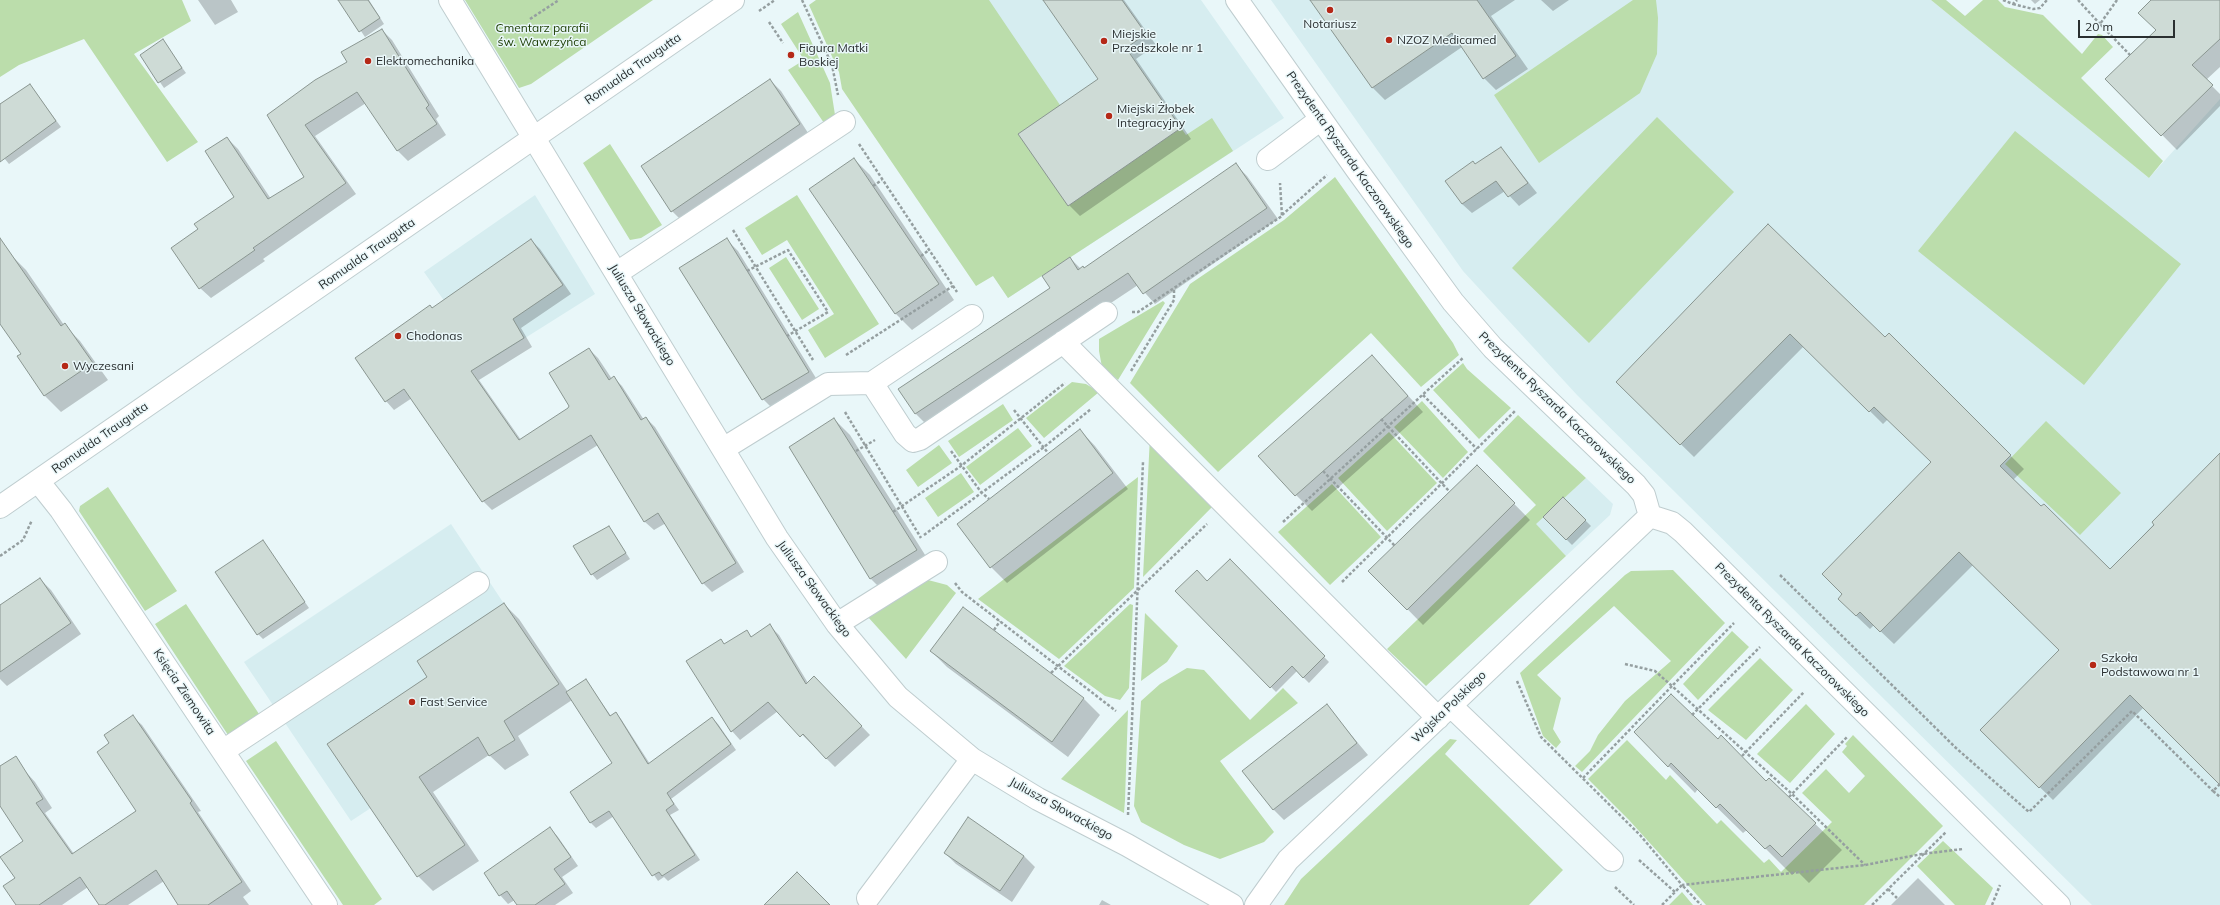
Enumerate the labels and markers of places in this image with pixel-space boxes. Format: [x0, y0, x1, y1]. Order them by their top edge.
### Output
marker: Notariusz [1325, 5, 1335, 15]
place label: Notariusz [1303, 17, 1357, 31]
place label: Miejskie Przedszkole nr 1 [1112, 27, 1203, 55]
place label: NZOZ Medicamed [1397, 33, 1497, 47]
marker: NZOZ Medicamed [1384, 35, 1394, 45]
marker: Miejskie Przedszkole nr 1 [1099, 36, 1109, 46]
place label: Figura Matki Boskiej [799, 41, 868, 69]
marker: Figura Matki Boskiej [786, 50, 796, 60]
place label: Elektromechanika [376, 54, 474, 68]
marker: Elektromechanika [363, 56, 373, 66]
place label: Miejski Żłobek Integracyjny [1117, 102, 1194, 130]
marker: Miejski Żłobek Integracyjny [1104, 111, 1114, 121]
place label: Chodonas [406, 329, 462, 343]
marker: Chodonas [393, 331, 403, 341]
place label: Wyczesani [73, 359, 134, 373]
marker: Wyczesani [60, 361, 70, 371]
place label: Szkoła Podstawowa nr 1 [2101, 651, 2199, 679]
marker: Szkoła Podstawowa nr 1 [2088, 660, 2098, 670]
place label: Fast Service [420, 695, 487, 709]
marker: Fast Service [407, 697, 417, 707]

